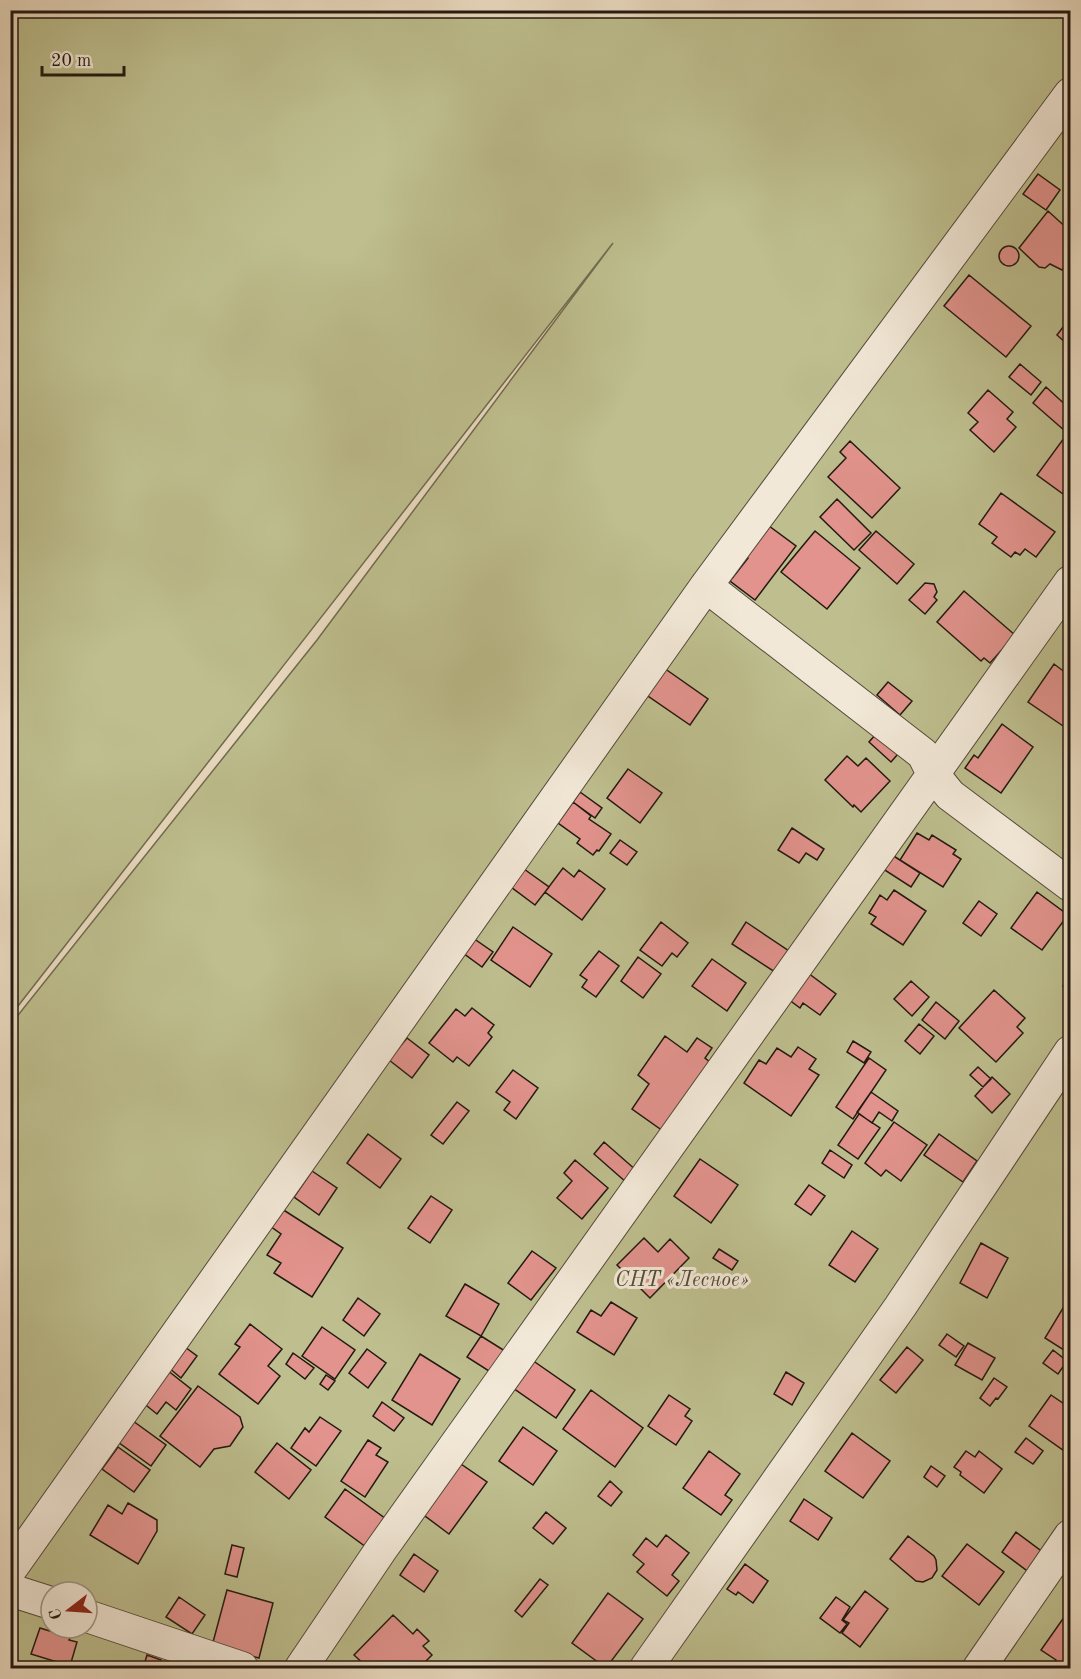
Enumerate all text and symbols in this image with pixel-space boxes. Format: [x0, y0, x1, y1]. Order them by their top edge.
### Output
scale bar [42, 39, 124, 77]
text: 20 m [51, 52, 91, 70]
park label: СНТ «Лесное» [615, 1270, 749, 1291]
north arrow [39, 1580, 99, 1640]
text: С [47, 1606, 66, 1621]

